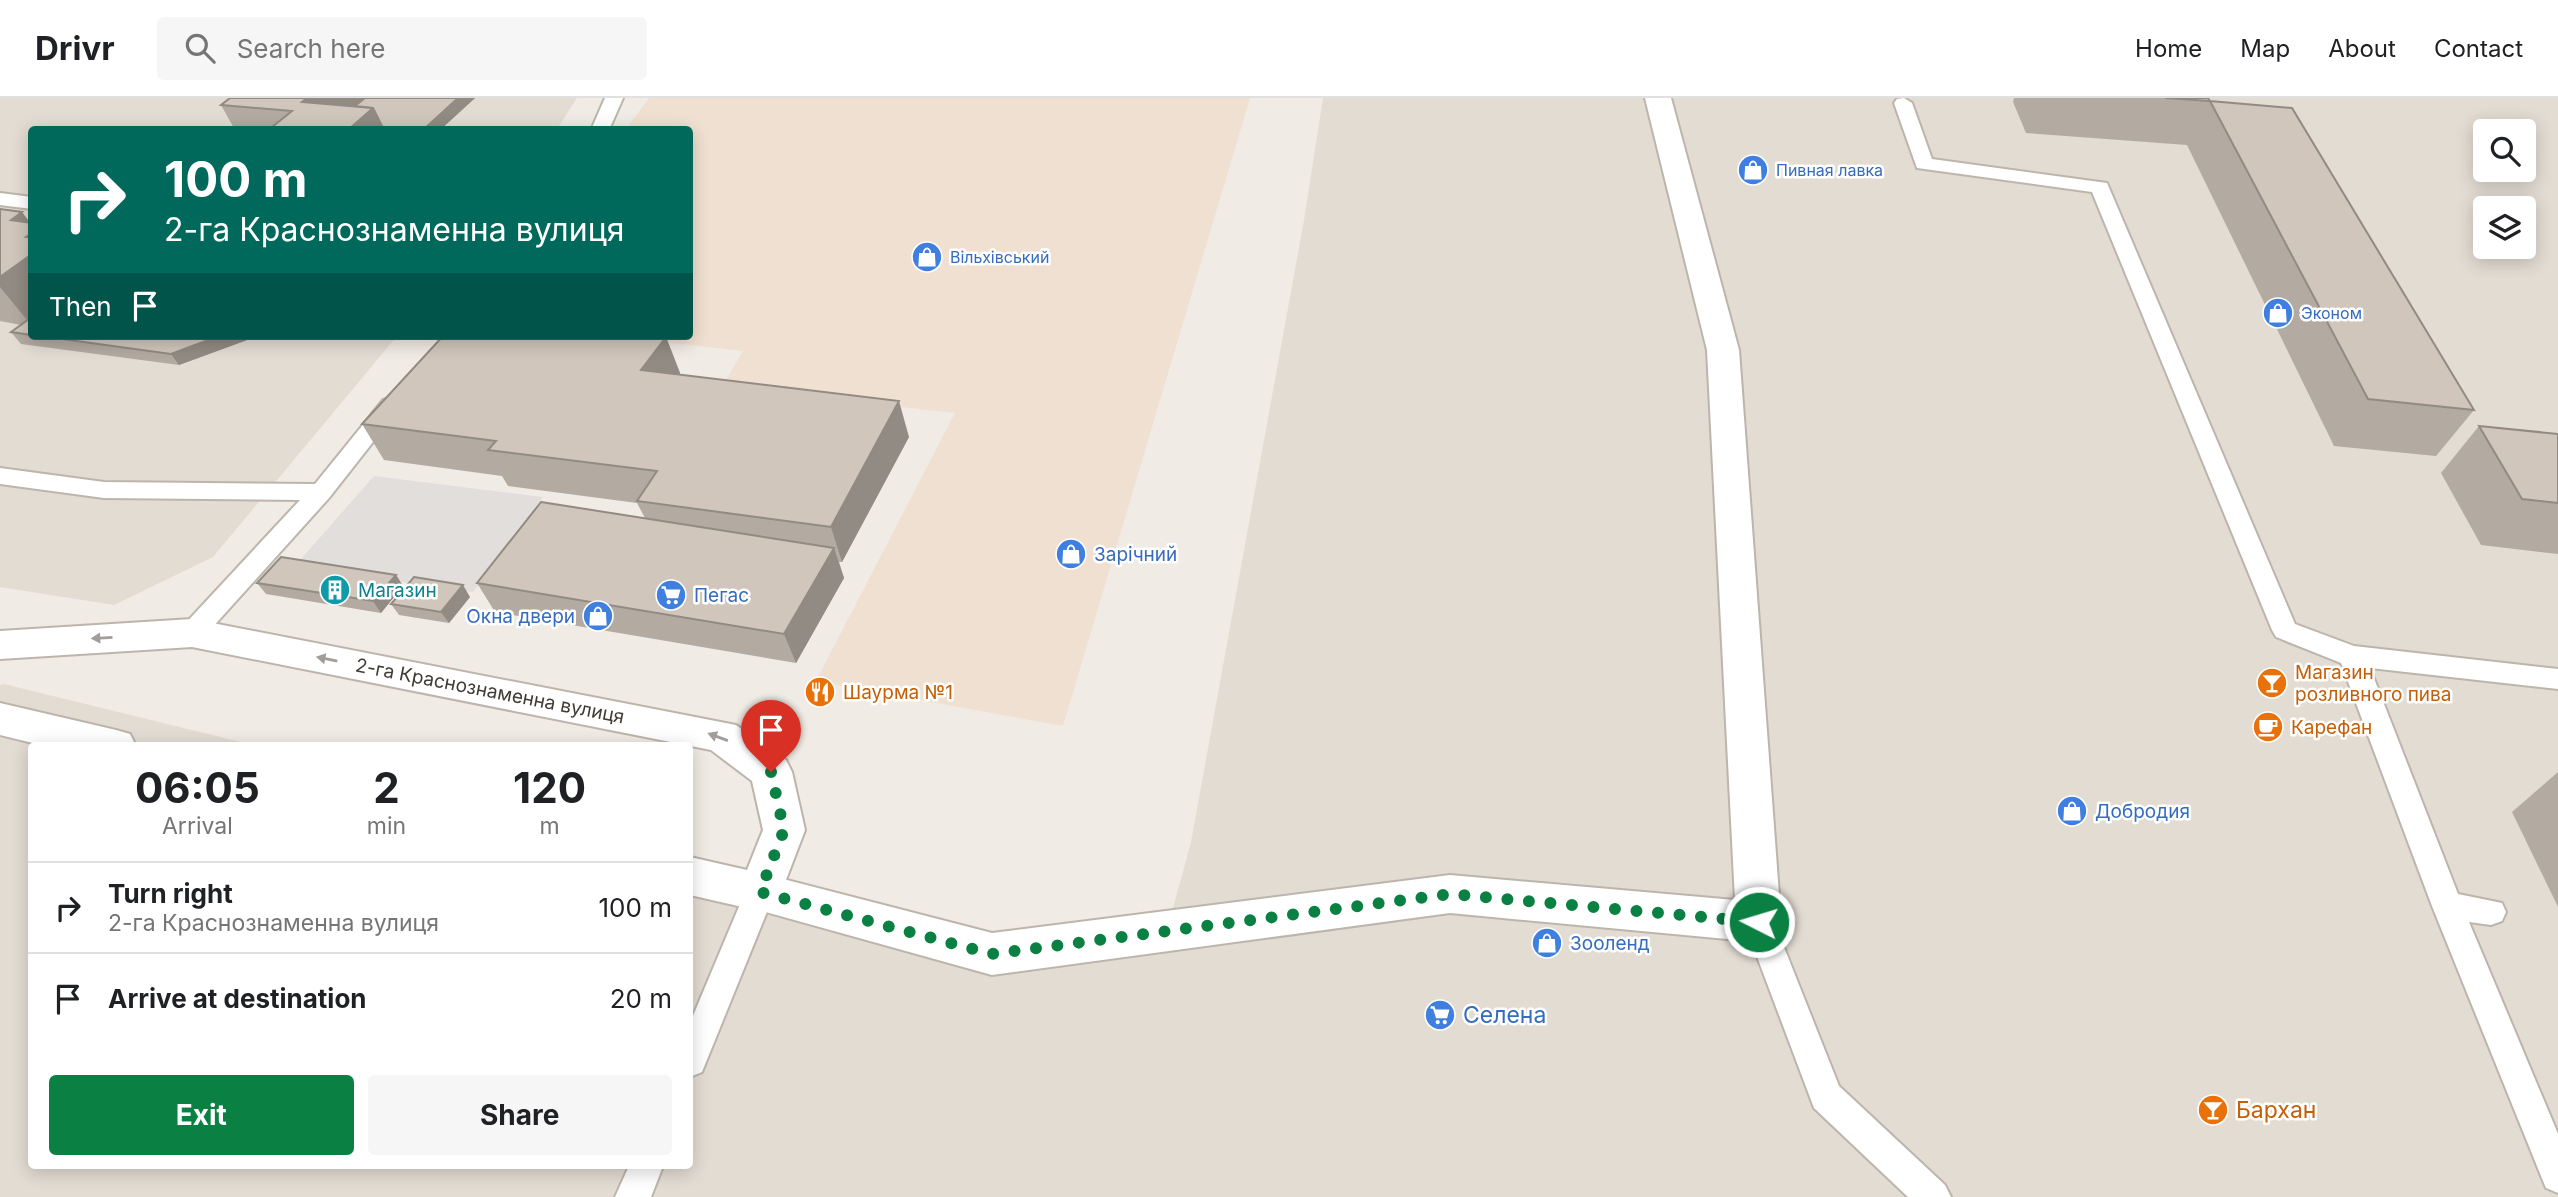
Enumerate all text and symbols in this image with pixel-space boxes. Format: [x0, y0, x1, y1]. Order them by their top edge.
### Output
search box [157, 17, 647, 80]
text: Drivr [35, 28, 115, 68]
icon: search [181, 29, 219, 67]
text: Search here [237, 33, 385, 64]
text: Home [2135, 34, 2202, 63]
text: Map [2240, 34, 2290, 63]
text: About [2328, 34, 2396, 63]
text: Contact [2434, 34, 2523, 63]
map controls [2473, 119, 2536, 259]
button: search [2473, 119, 2536, 182]
text: 100 m [164, 150, 308, 209]
shop icon: Пивная лавка [1736, 153, 1770, 187]
icon: right [49, 154, 140, 245]
place label: Пивная лавка [1776, 160, 1883, 180]
button: layers [2473, 196, 2536, 259]
text: 2-га Краснознаменна вулиця [164, 210, 625, 249]
shop icon: Вільхівський [910, 240, 944, 274]
place label: Вільхівський [950, 247, 1049, 267]
icon: arrive [126, 287, 164, 325]
text: Then [49, 291, 112, 322]
shop icon: Эконом [2261, 296, 2295, 330]
place label: Эконом [2301, 303, 2362, 323]
shop icon: Зарічний [1054, 537, 1088, 571]
place label: Зарічний [1094, 543, 1177, 566]
building icon: Магазин [318, 573, 352, 607]
supermarket icon: Пегас [654, 578, 688, 612]
place label: Магазин [358, 579, 437, 602]
place label: Пегас [694, 584, 749, 607]
shop icon: Окна двери [581, 599, 615, 633]
place label: Окна двери [466, 605, 575, 628]
one-way arrow [91, 633, 113, 644]
one-way arrow [316, 654, 338, 665]
street label: 2-га Краснознаменна вулиця [354, 654, 626, 728]
place label: Магазин розливного пива [2295, 661, 2451, 706]
bar icon: Магазин розливного пива [2255, 666, 2289, 700]
restaurant icon: Шаурма №1 [803, 675, 837, 709]
place label: Шаурма №1 [843, 681, 953, 704]
pin [741, 700, 801, 772]
cafe icon: Карефан [2251, 710, 2285, 744]
icon: arrive [752, 711, 790, 749]
place label: Карефан [2291, 716, 2372, 739]
one-way arrow [707, 731, 728, 742]
text: 06:05 [135, 762, 260, 813]
text: 2 [373, 762, 400, 813]
text: 120 [513, 762, 586, 813]
shop icon: Добродия [2055, 794, 2089, 828]
place label: Добродия [2095, 800, 2190, 823]
text: Arrival [162, 812, 233, 840]
text: min [367, 812, 406, 840]
text: m [539, 812, 560, 840]
text: Turn right [108, 878, 233, 909]
position arrow [1722, 885, 1796, 959]
icon: right [49, 889, 87, 927]
text: 100 m [599, 892, 672, 923]
text: 2-га Краснознаменна вулиця [108, 909, 439, 937]
shop icon: Зооленд [1530, 926, 1564, 960]
place label: Зооленд [1570, 932, 1650, 955]
icon: arrive [49, 980, 87, 1018]
text: Arrive at destination [108, 983, 367, 1014]
text: 20 m [610, 983, 672, 1014]
supermarket icon: Селена [1423, 998, 1457, 1032]
place label: Селена [1463, 1001, 1546, 1029]
button: Exit [49, 1075, 354, 1155]
button: Share [368, 1075, 672, 1155]
bar icon: Бархан [2196, 1093, 2230, 1127]
place label: Бархан [2236, 1096, 2316, 1124]

